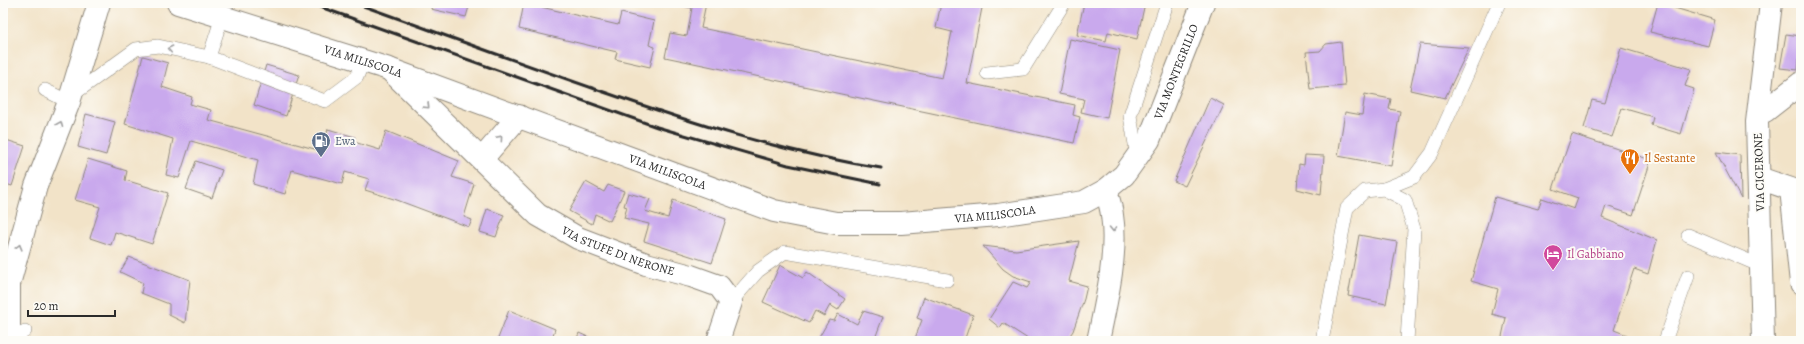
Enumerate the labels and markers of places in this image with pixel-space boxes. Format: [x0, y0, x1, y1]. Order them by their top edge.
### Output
fuel station icon: Ewa [310, 130, 332, 158]
place label: Ewa [335, 133, 356, 149]
restaurant icon: Il Sestante [1619, 147, 1641, 175]
place label: Il Sestante [1644, 150, 1695, 166]
hotel icon: Il Gabbiano [1542, 243, 1564, 271]
place label: Il Gabbiano [1567, 246, 1624, 262]

